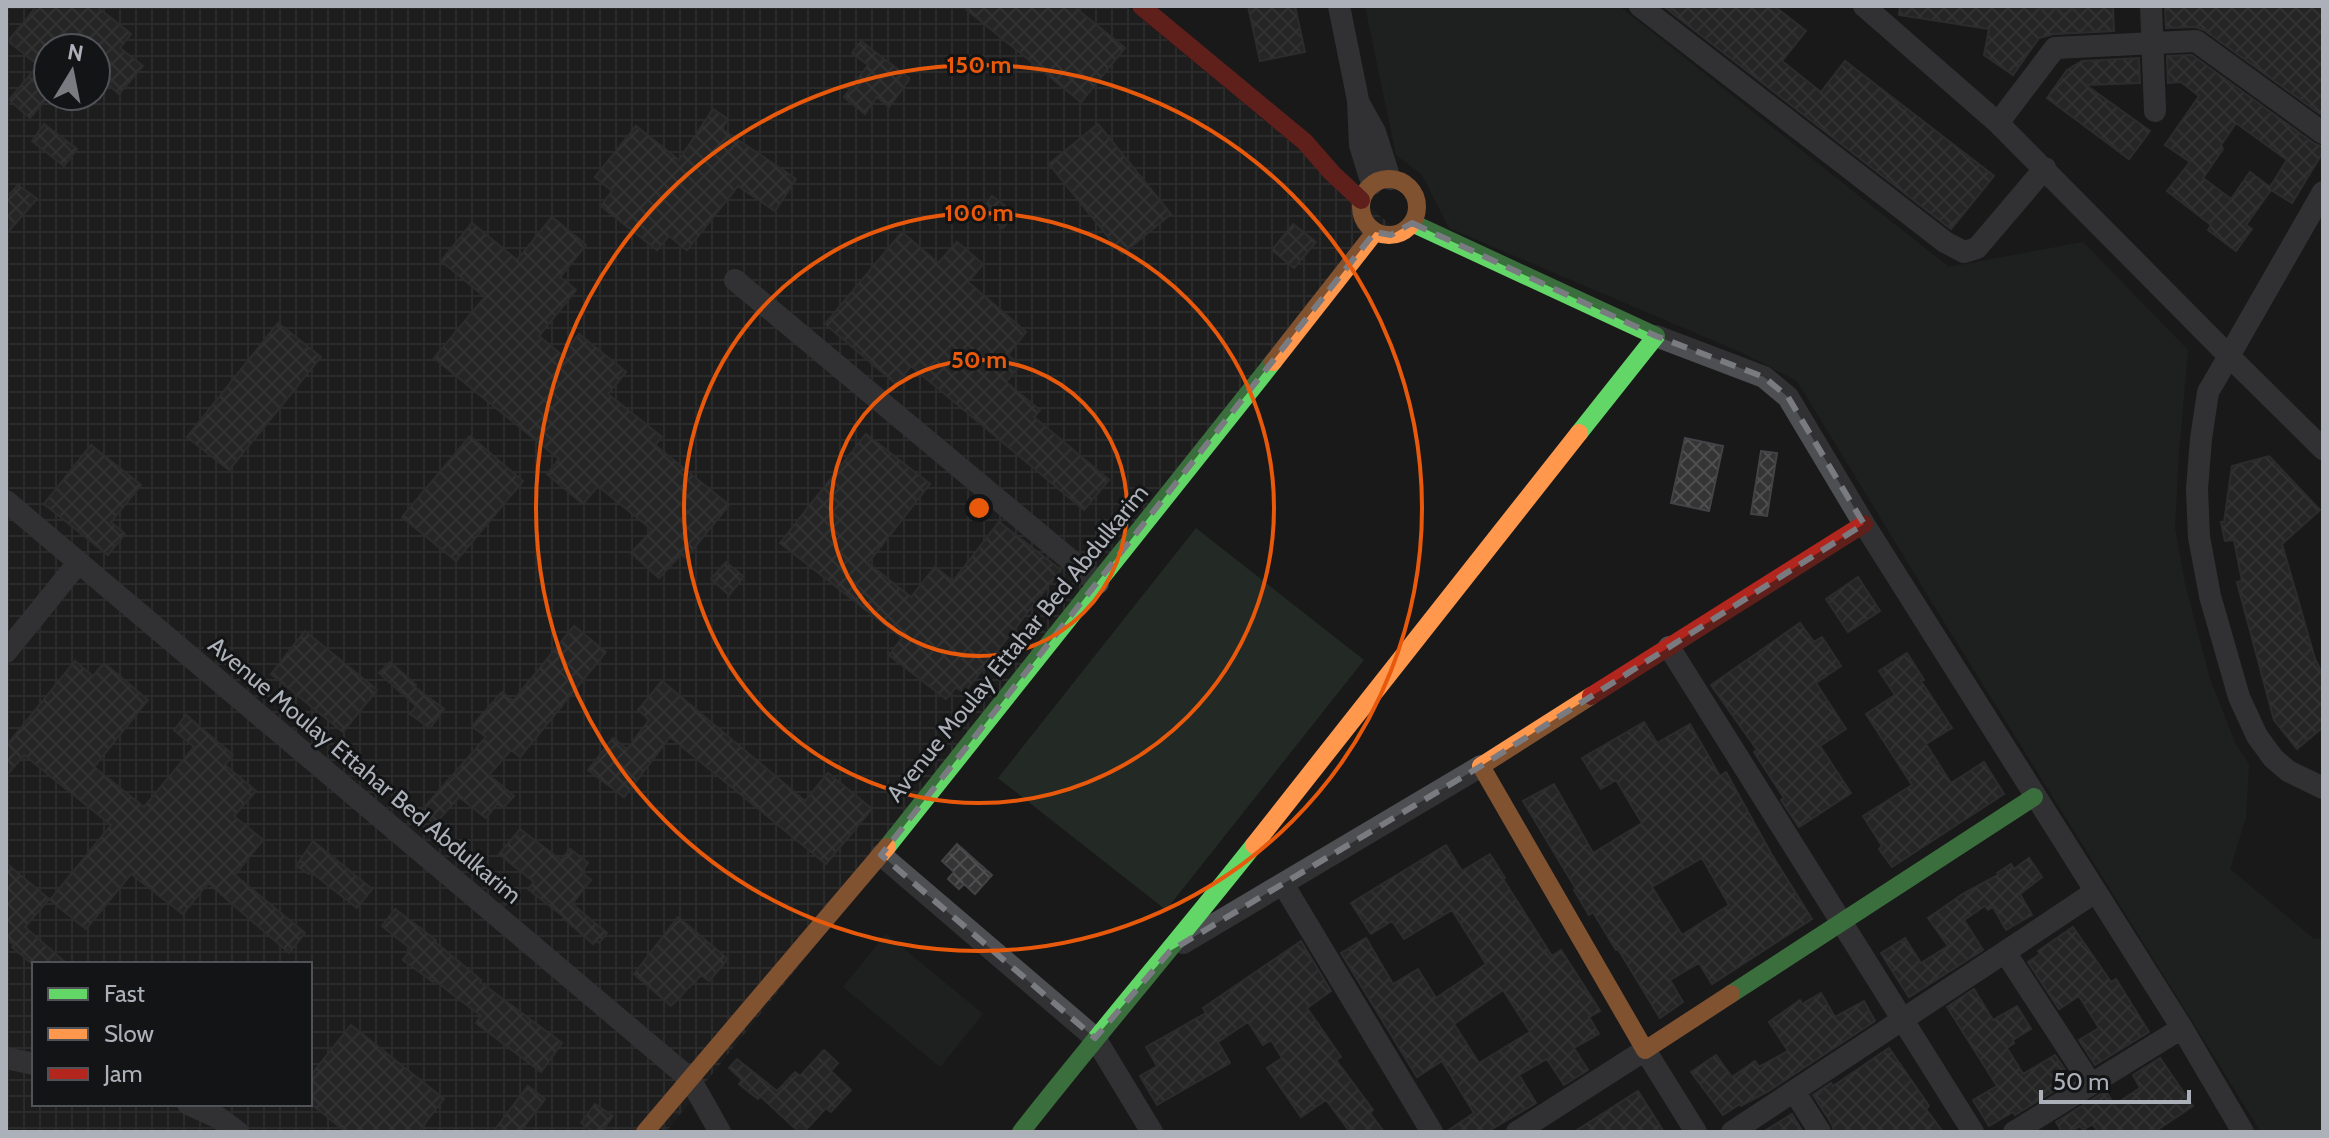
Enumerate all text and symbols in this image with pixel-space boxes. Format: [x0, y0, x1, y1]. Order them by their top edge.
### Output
north arrow [32, 32, 112, 112]
text: N [65, 38, 85, 67]
text: 150 m [947, 50, 1011, 79]
text: 100 m [944, 198, 1014, 227]
text: 50 m [951, 345, 1007, 374]
street label: Avenue Moulay Ettahar Bed Abdulkarim [880, 479, 1154, 807]
centre of rings [965, 494, 993, 522]
street label: Avenue Moulay Ettahar Bed Abdulkarim [203, 630, 527, 910]
legend [32, 962, 312, 1106]
text: Fast [104, 979, 145, 1008]
text: Slow [104, 1019, 154, 1048]
scale bar [2041, 1054, 2189, 1104]
text: Jam [103, 1059, 142, 1088]
text: 50 m [2053, 1067, 2109, 1096]

